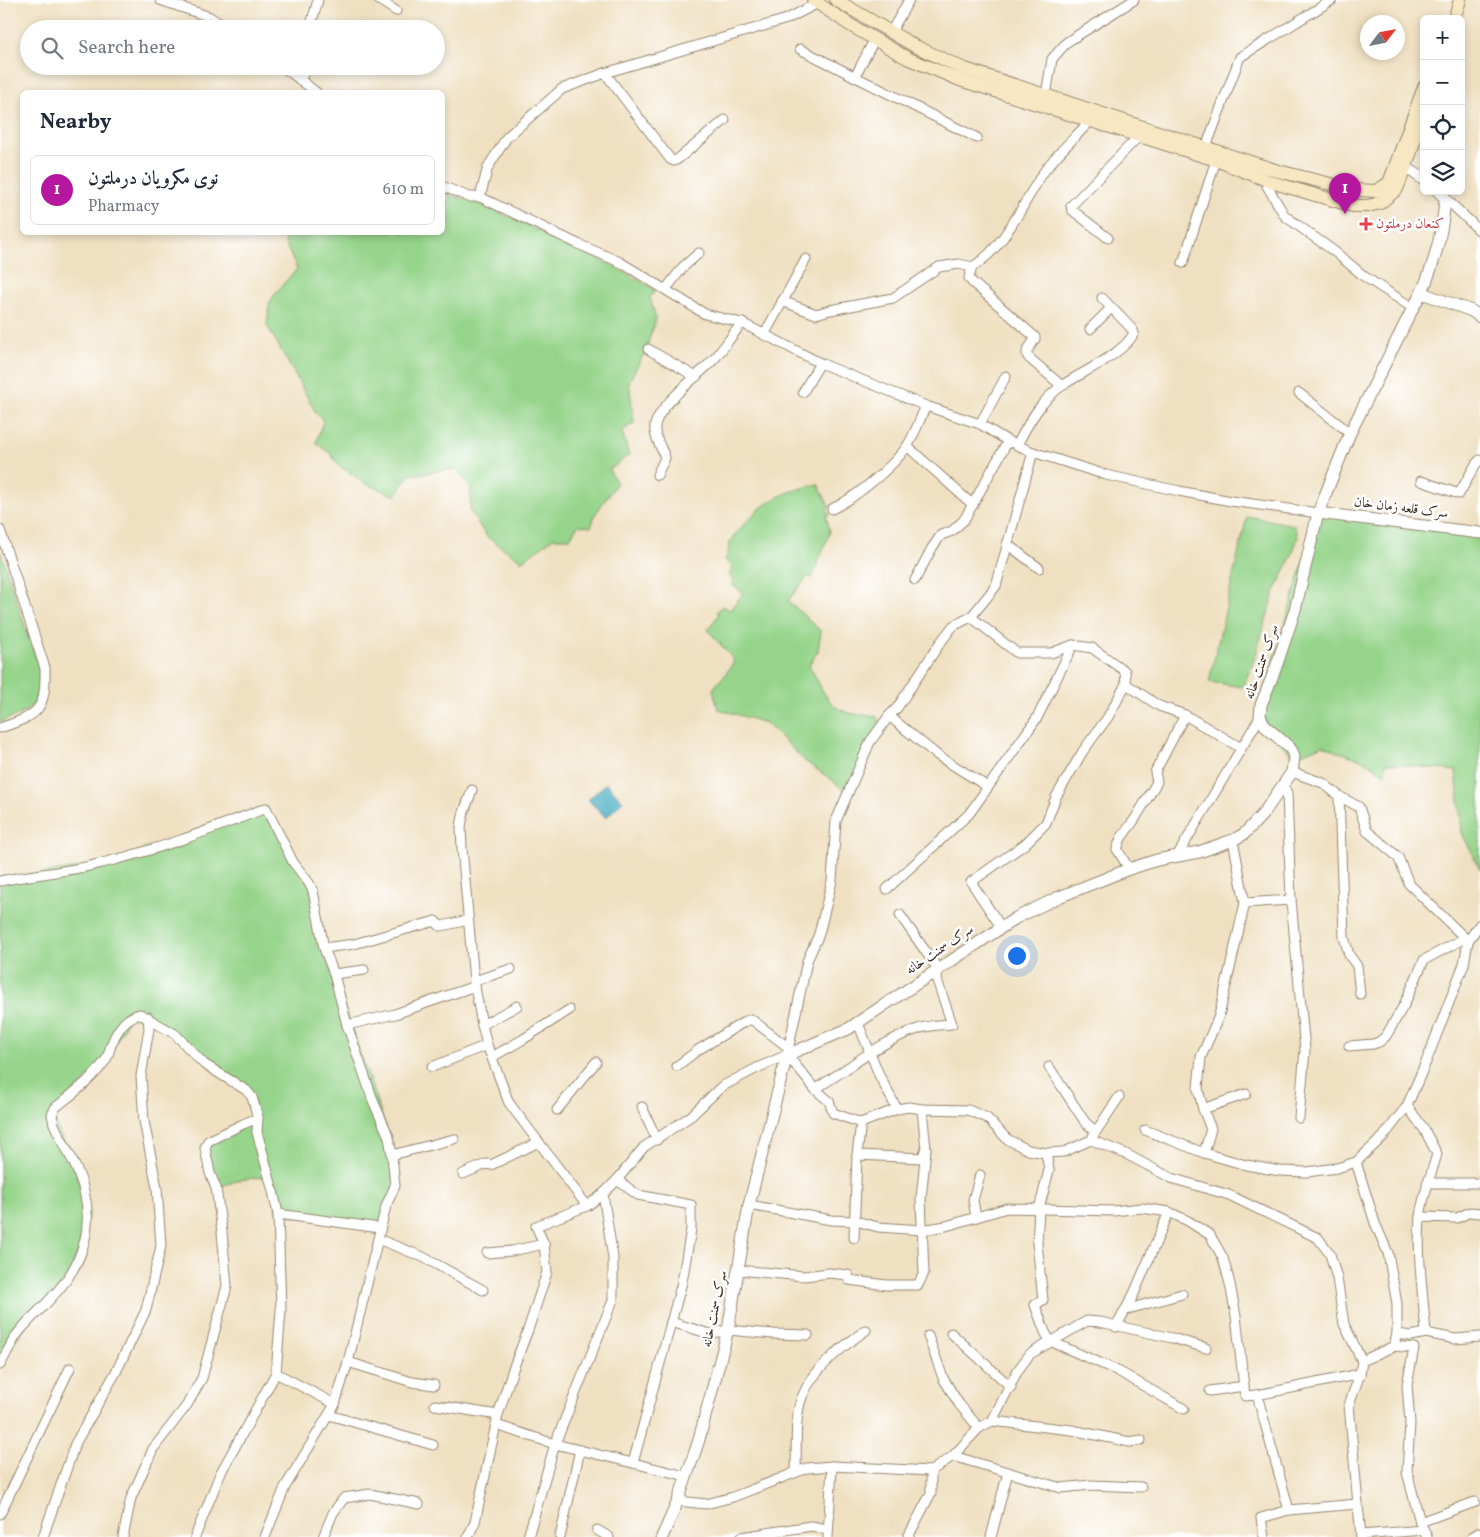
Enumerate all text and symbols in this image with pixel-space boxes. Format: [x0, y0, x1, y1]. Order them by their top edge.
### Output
north arrow [1360, 15, 1405, 60]
map controls [1420, 15, 1465, 195]
button: + [1420, 15, 1465, 60]
search box [20, 20, 445, 75]
icon: search [38, 34, 66, 62]
text: Search here [78, 35, 175, 61]
button: − [1420, 60, 1465, 105]
button: locate [1420, 105, 1465, 150]
text: Nearby [40, 108, 111, 137]
button: layers [1420, 150, 1465, 195]
text: نوی مکرویان درملتون [88, 166, 218, 192]
pin: 1 [1329, 173, 1361, 214]
text: 1 [54, 179, 60, 201]
text: 610 m [383, 179, 424, 201]
text: Pharmacy [88, 196, 159, 218]
place label: کنعان درملتون [1376, 215, 1444, 234]
marker: کنعان درملتون [1360, 218, 1372, 230]
street label: سرک قلعه زمان خان [1353, 493, 1449, 523]
street label: سرک سمنت خانه [1240, 622, 1284, 702]
street label: سرک سمنت خانه [902, 920, 978, 980]
your location [1004, 943, 1030, 969]
street label: سرک سمنت خانه [698, 1269, 732, 1349]

